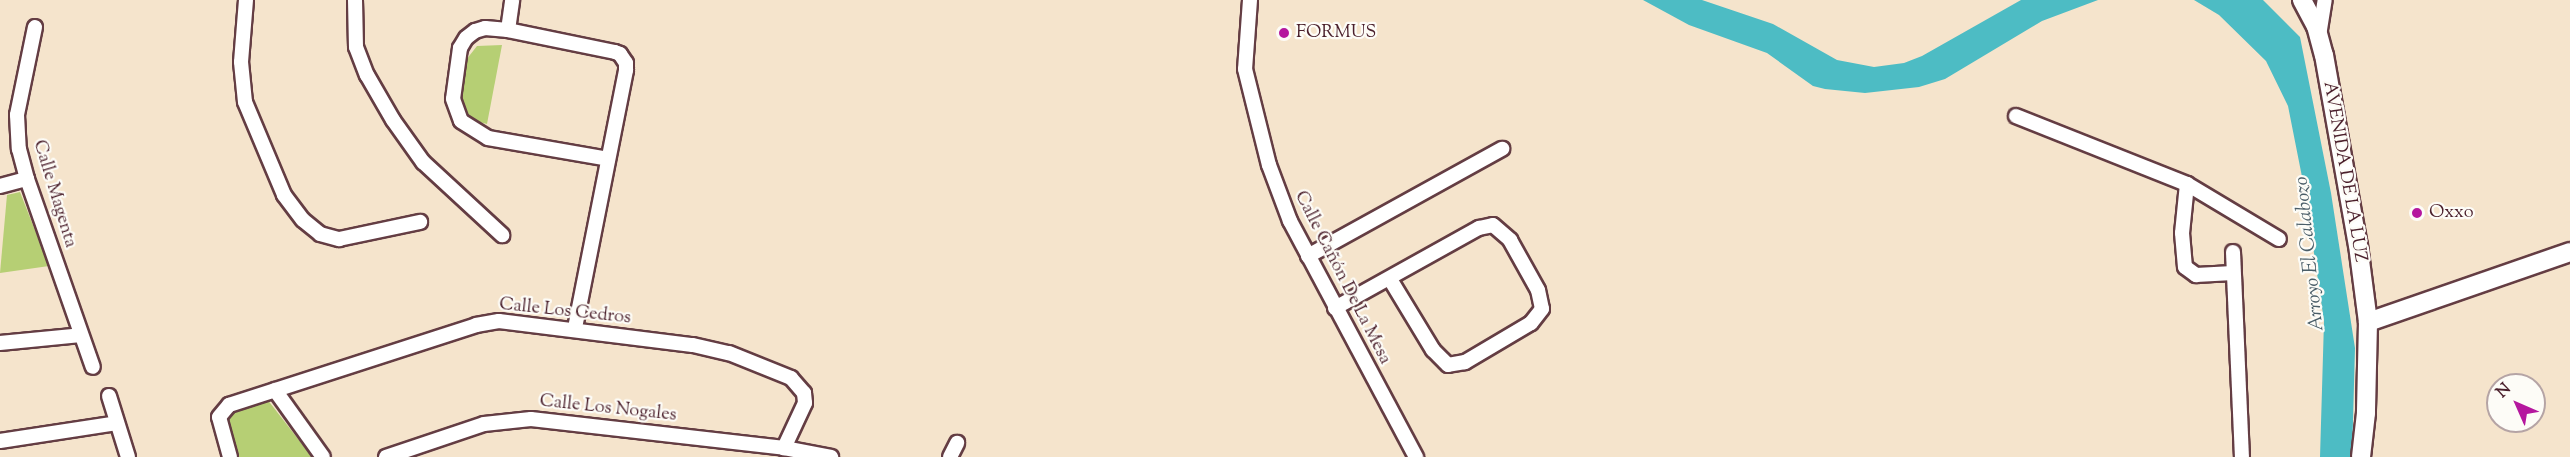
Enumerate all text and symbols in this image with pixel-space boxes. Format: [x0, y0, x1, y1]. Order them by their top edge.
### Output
place label: FORMUS [1296, 22, 1376, 44]
marker: FORMUS [1277, 26, 1291, 40]
street label: AVENIDA DE LA LUZ [2317, 80, 2371, 264]
street label: Calle Magenta [27, 138, 81, 250]
water label: Arroyo El Calabozo [2290, 175, 2330, 333]
street label: Calle Cañón De La Mesa [1289, 188, 1395, 368]
place label: Oxxo [2429, 202, 2474, 224]
marker: Oxxo [2410, 206, 2424, 220]
street label: Calle Los Cedros [498, 294, 632, 330]
north arrow [2486, 373, 2546, 433]
text: N [2492, 379, 2517, 404]
street label: Calle Los Nogales [538, 391, 678, 427]

